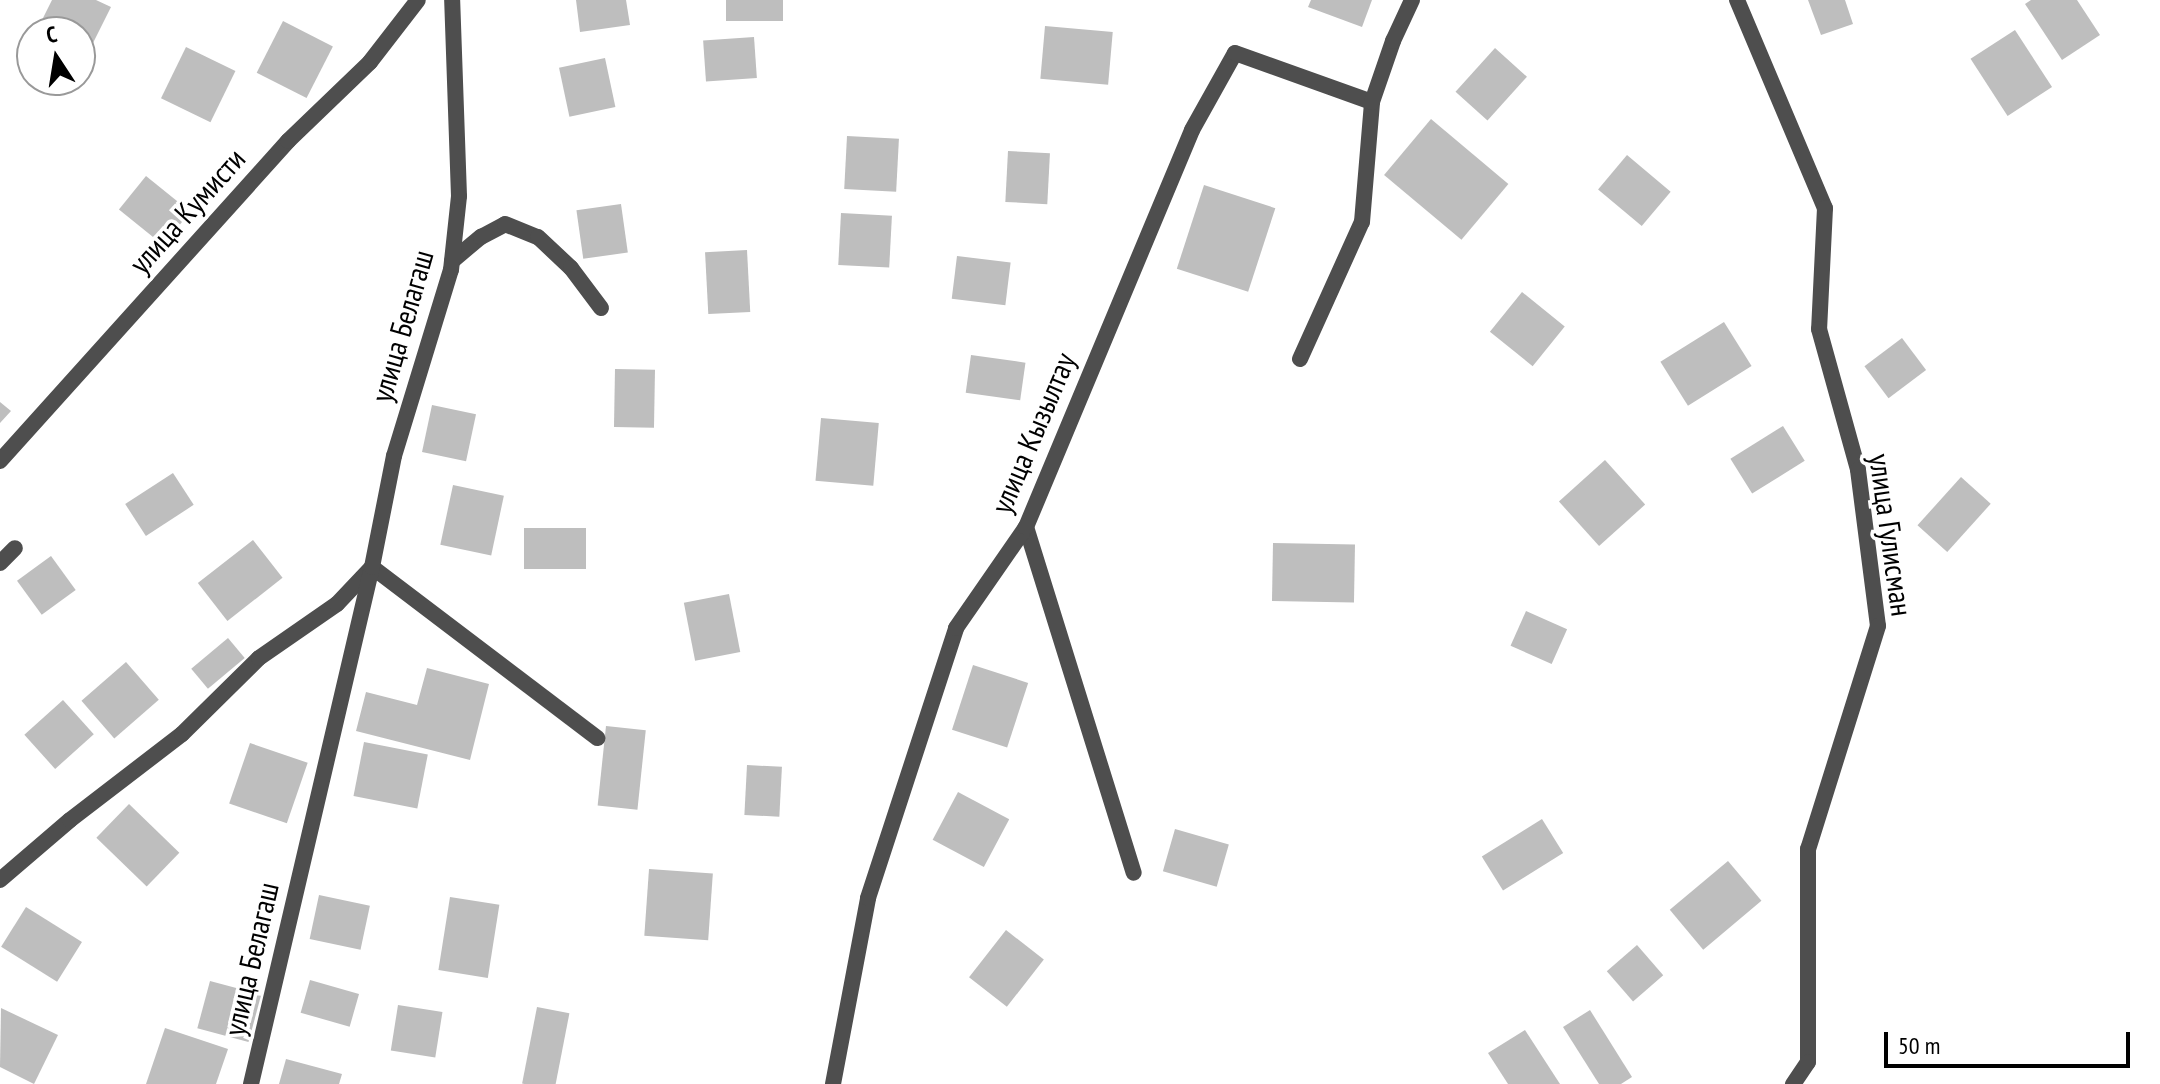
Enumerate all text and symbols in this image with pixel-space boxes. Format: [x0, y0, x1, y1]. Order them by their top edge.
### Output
north arrow [16, 16, 96, 96]
text: С [44, 20, 59, 49]
street label: улица Кумисти [122, 141, 252, 281]
street label: улица Белагаш [363, 246, 441, 406]
street label: улица Кызылтау [983, 347, 1083, 519]
street label: улица Гулисман [1862, 452, 1920, 618]
street label: улица Белагаш [216, 879, 286, 1039]
scale bar [1888, 1016, 2134, 1066]
text: 50 m [1898, 1030, 1940, 1061]

